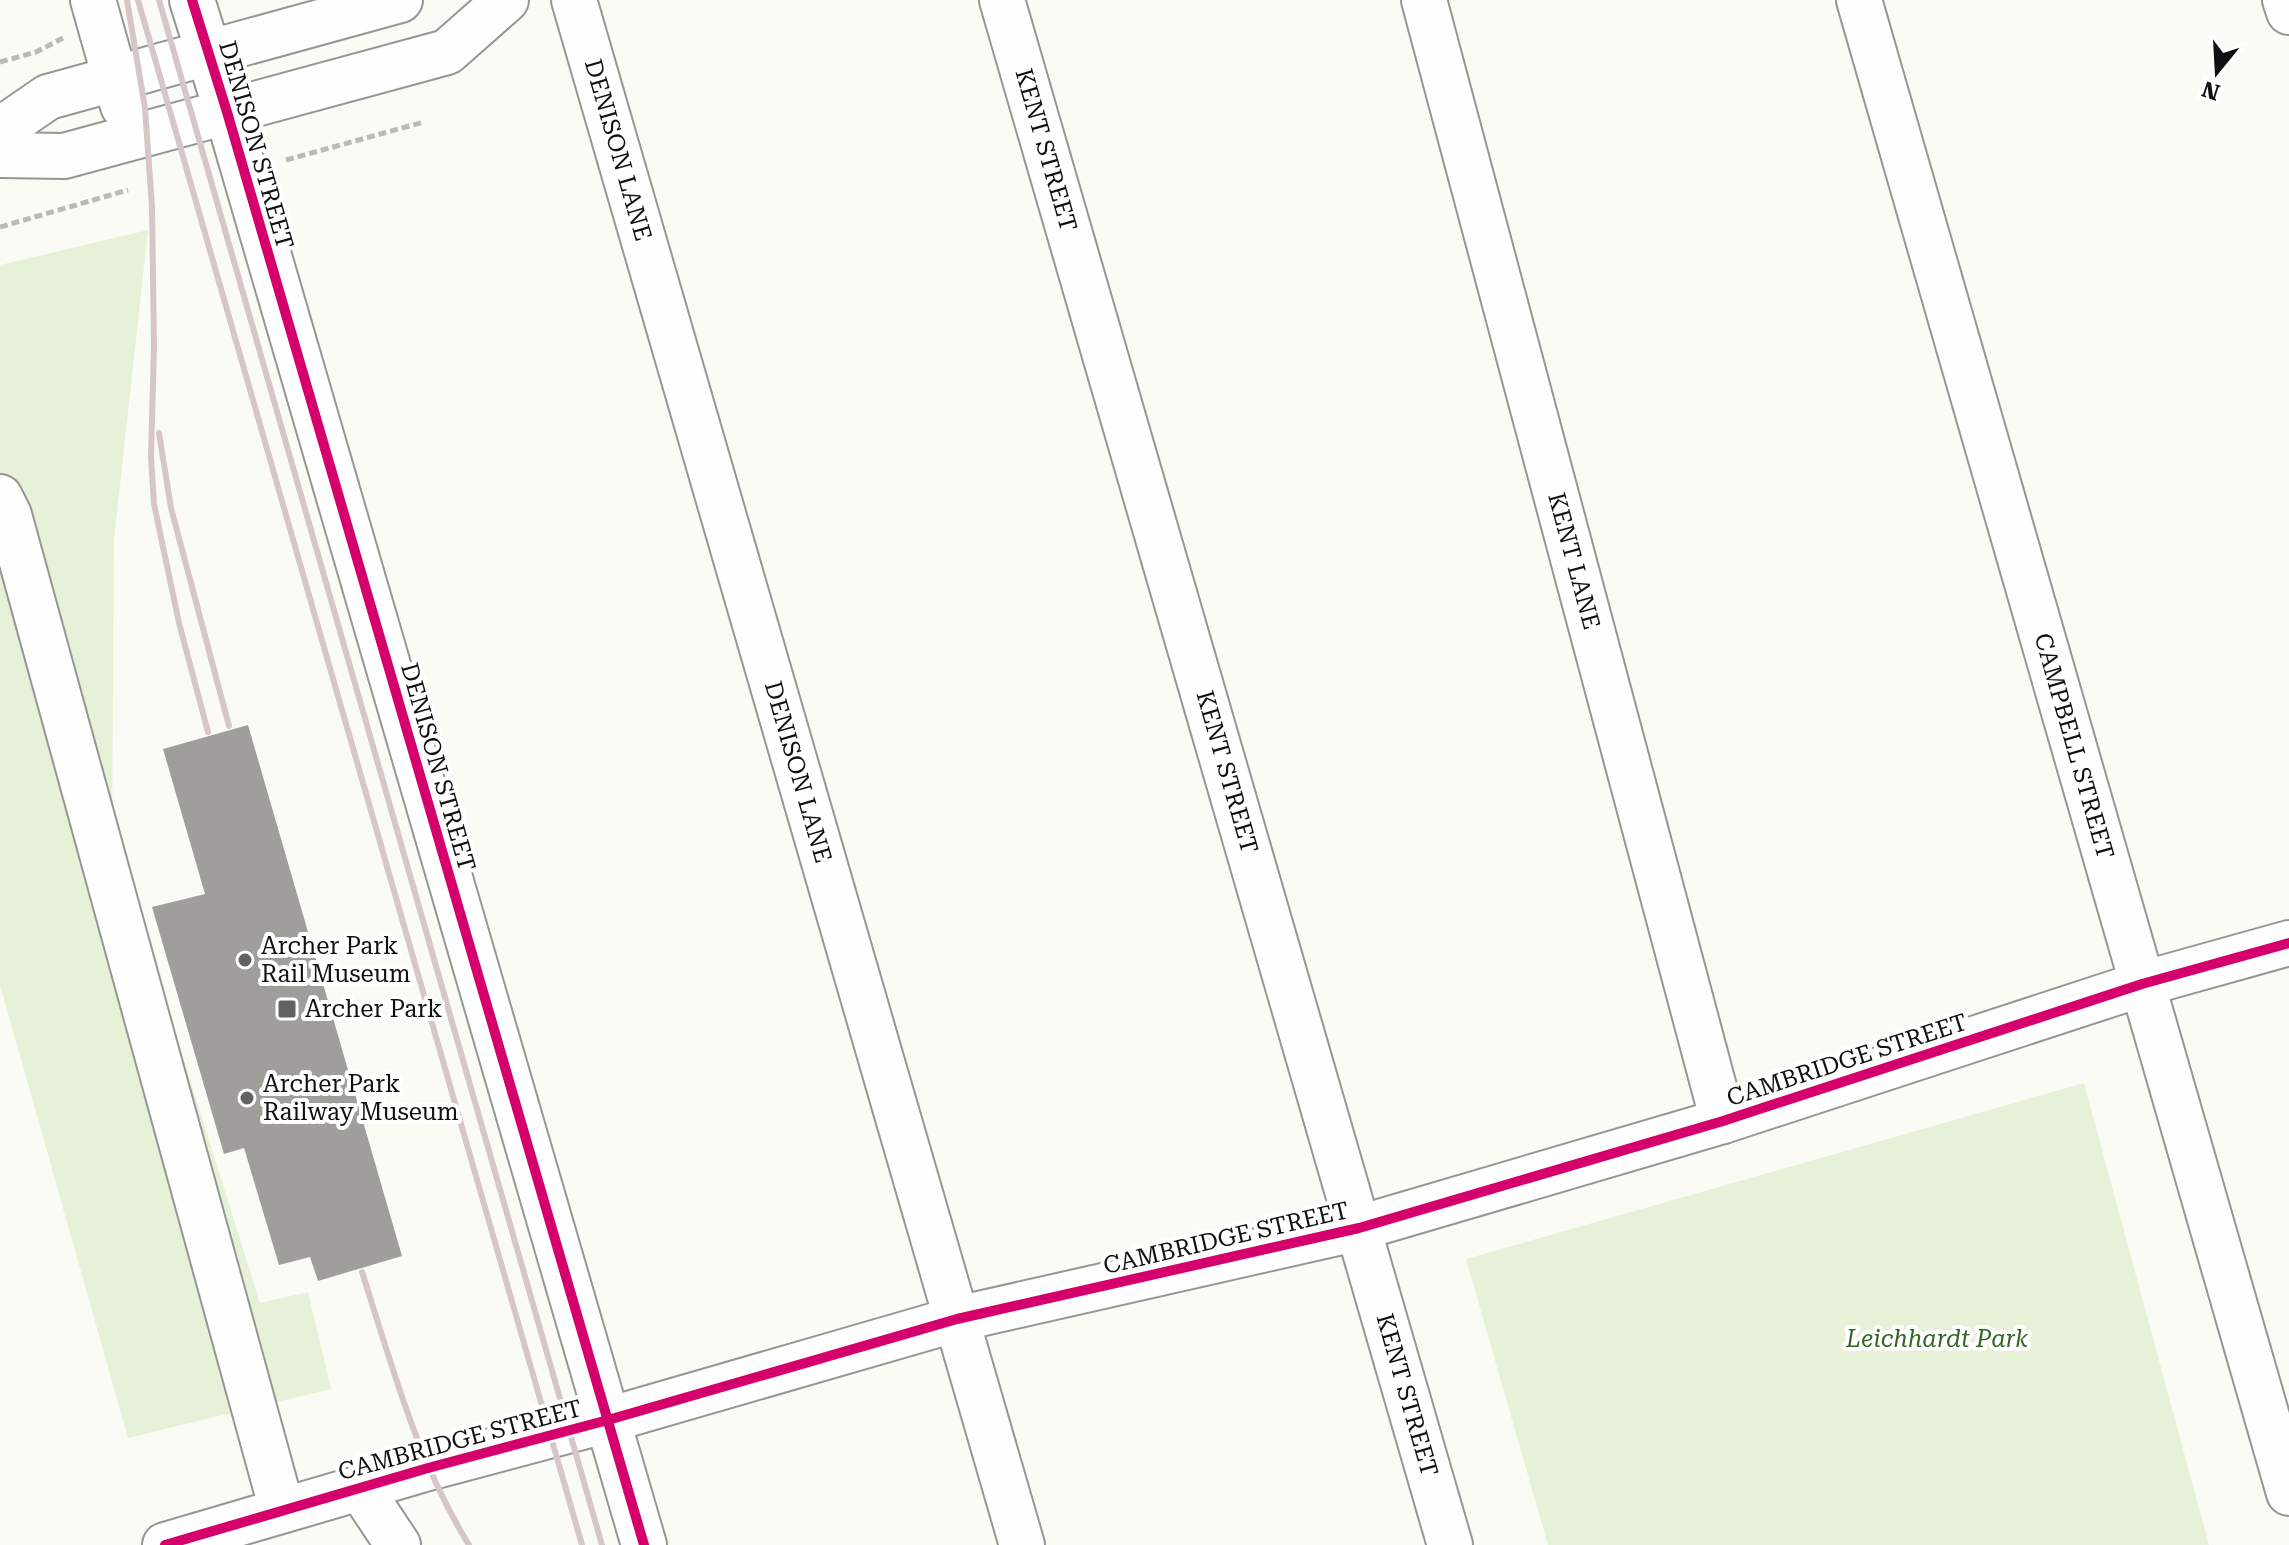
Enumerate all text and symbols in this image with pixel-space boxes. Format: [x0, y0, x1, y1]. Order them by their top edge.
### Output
north arrow [2177, 32, 2257, 112]
street label: DENISON STREET [213, 38, 299, 252]
street label: DENISON LANE [579, 56, 657, 244]
street label: KENT STREET [1009, 65, 1083, 235]
text: N [2199, 76, 2223, 105]
street label: KENT LANE [1542, 490, 1606, 632]
street label: CAMPBELL STREET [2028, 630, 2120, 862]
street label: DENISON STREET [395, 660, 481, 874]
street label: DENISON LANE [759, 678, 837, 866]
street label: KENT STREET [1190, 687, 1264, 857]
place label: Archer Park Rail Museum [261, 932, 411, 988]
marker: Archer Park Rail Museum [236, 951, 254, 969]
place label: Archer Park [305, 995, 442, 1023]
marker: Archer Park [276, 998, 298, 1020]
street label: CAMBRIDGE STREET [1723, 1008, 1971, 1112]
place label: Archer Park Railway Museum [263, 1070, 459, 1126]
marker: Archer Park Railway Museum [238, 1089, 256, 1107]
street label: CAMBRIDGE STREET [1101, 1196, 1351, 1280]
street label: KENT STREET [1370, 1310, 1444, 1480]
park label: Leichhardt Park [1845, 1325, 2028, 1353]
street label: CAMBRIDGE STREET [335, 1394, 585, 1486]

